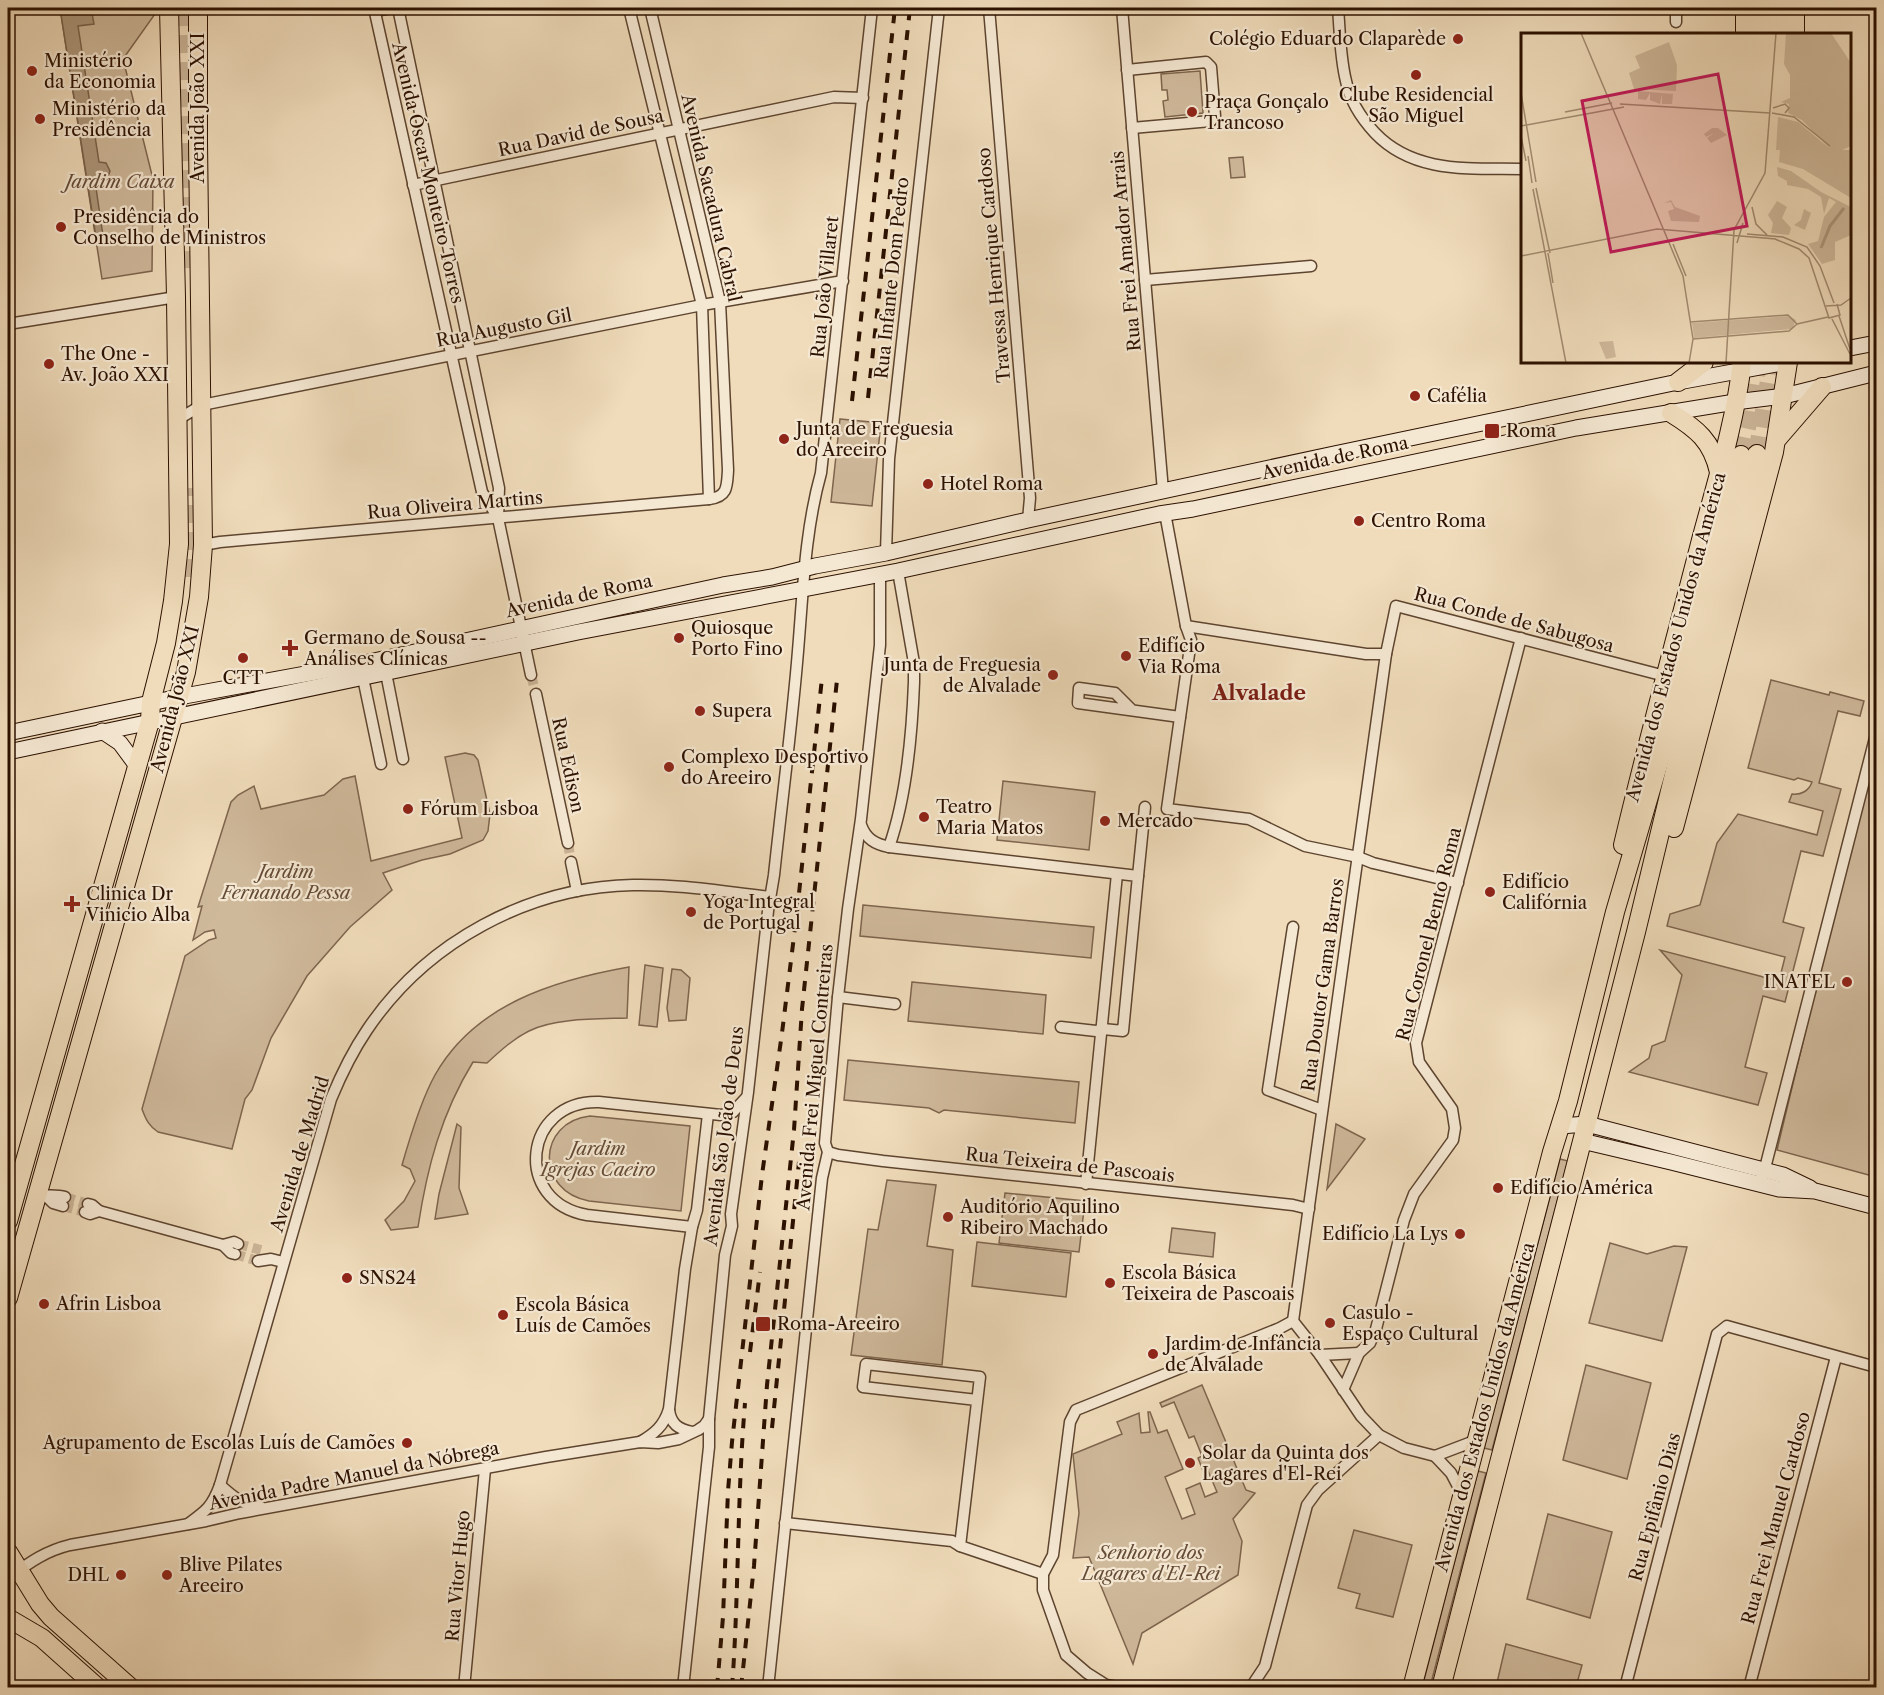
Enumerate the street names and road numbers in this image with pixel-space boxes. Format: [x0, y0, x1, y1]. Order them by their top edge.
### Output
street label: Avenida João XXI [187, 33, 209, 184]
street label: Avenida Óscar Monteiro Torres [387, 39, 470, 306]
street label: Avenida Sacadura Cabral [676, 91, 746, 304]
street label: Rua David de Sousa [496, 105, 666, 161]
street label: Travessa Henrique Cardoso [973, 147, 1015, 383]
street label: Rua Frei Amador Arrais [1106, 150, 1146, 352]
street label: Rua Infante Dom Pedro [870, 176, 914, 380]
street label: Rua João Villaret [807, 214, 843, 359]
street label: Rua Augusto Gil [434, 304, 574, 352]
street label: Avenida de Roma [1259, 432, 1411, 485]
street label: Avenida dos Estados Unidos da América [1621, 470, 1731, 805]
street label: Rua Oliveira Martins [366, 486, 544, 524]
street label: Avenida de Roma [503, 570, 655, 623]
street label: Rua Conde de Sabugosa [1412, 583, 1617, 657]
street label: Avenida João XXI [146, 623, 204, 776]
street label: Rua Edison [547, 715, 589, 815]
street label: Rua Coronel Bento Roma [1392, 824, 1466, 1043]
street label: Rua Doutor Gama Barros [1297, 877, 1349, 1093]
street label: Avenida Frei Miguel Contreiras [792, 943, 838, 1212]
street label: Avenida São João de Deus [699, 1025, 748, 1248]
street label: Avenida de Madrid [266, 1073, 334, 1235]
street label: Rua Teixeira de Pascoais [964, 1143, 1176, 1187]
street label: Avenida dos Estados Unidos da América [1430, 1240, 1540, 1575]
street label: Rua Frei Manuel Cardoso [1737, 1409, 1815, 1627]
street label: Rua Epifânio Dias [1625, 1430, 1685, 1584]
street label: Avenida Padre Manuel da Nóbrega [206, 1437, 502, 1515]
street label: Rua Vitor Hugo [441, 1509, 475, 1643]

